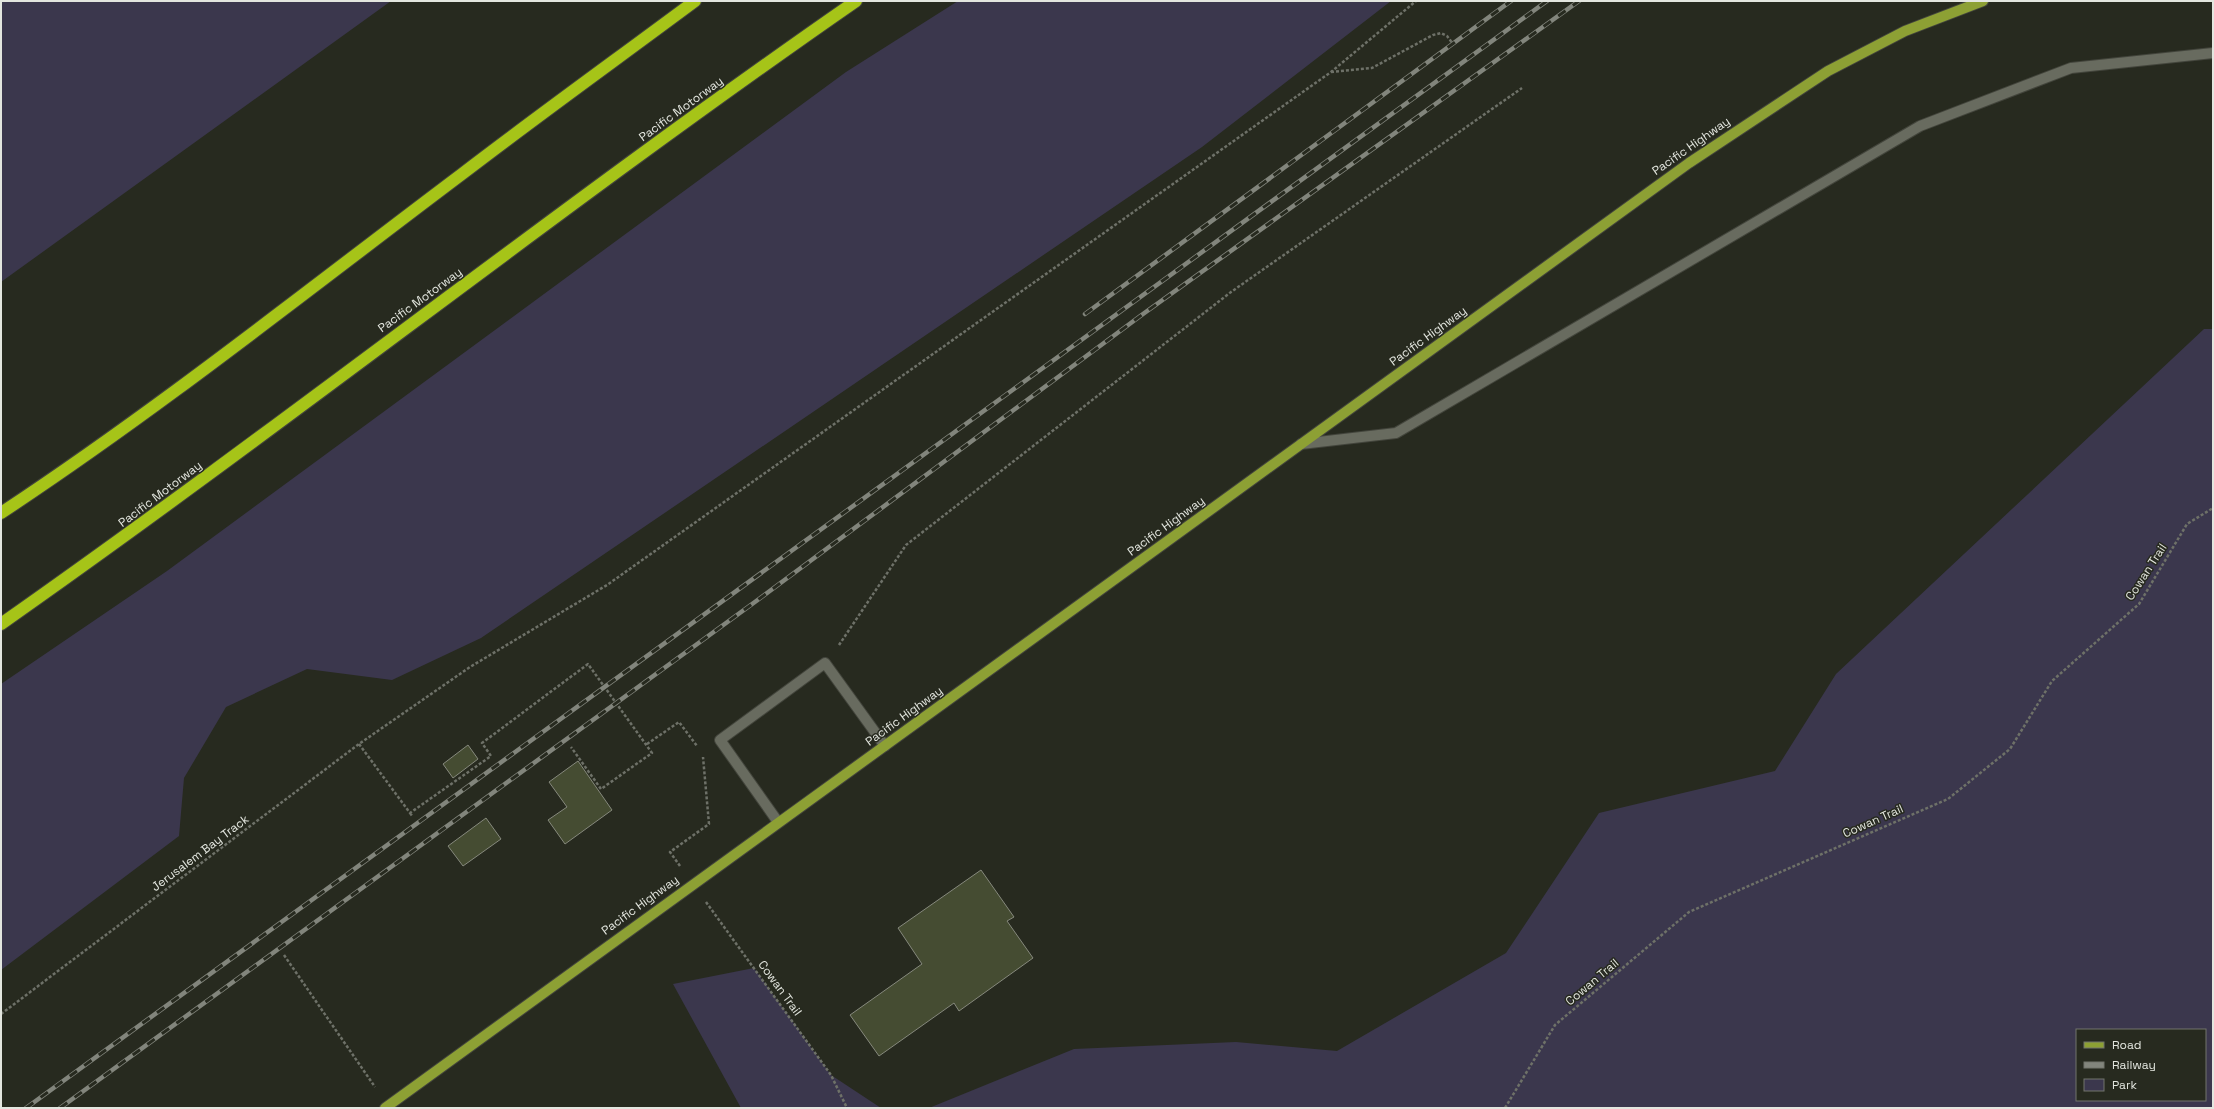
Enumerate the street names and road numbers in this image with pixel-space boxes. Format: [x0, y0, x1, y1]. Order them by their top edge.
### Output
street label: Pacific Motorway [636, 73, 726, 145]
street label: Pacific Highway [1649, 113, 1733, 179]
street label: Pacific Motorway [375, 264, 465, 336]
street label: Pacific Highway [1386, 303, 1470, 369]
street label: Pacific Motorway [115, 457, 205, 531]
street label: Pacific Highway [1124, 493, 1208, 559]
street label: Cowan Trail [2122, 540, 2170, 604]
street label: Pacific Highway [862, 683, 946, 749]
street label: Cowan Trail [1840, 801, 1906, 841]
street label: Jerusalem Bay Track [148, 811, 252, 895]
street label: Pacific Highway [598, 872, 682, 938]
street label: Cowan Trail [1562, 955, 1622, 1009]
street label: Cowan Trail [754, 957, 806, 1019]

